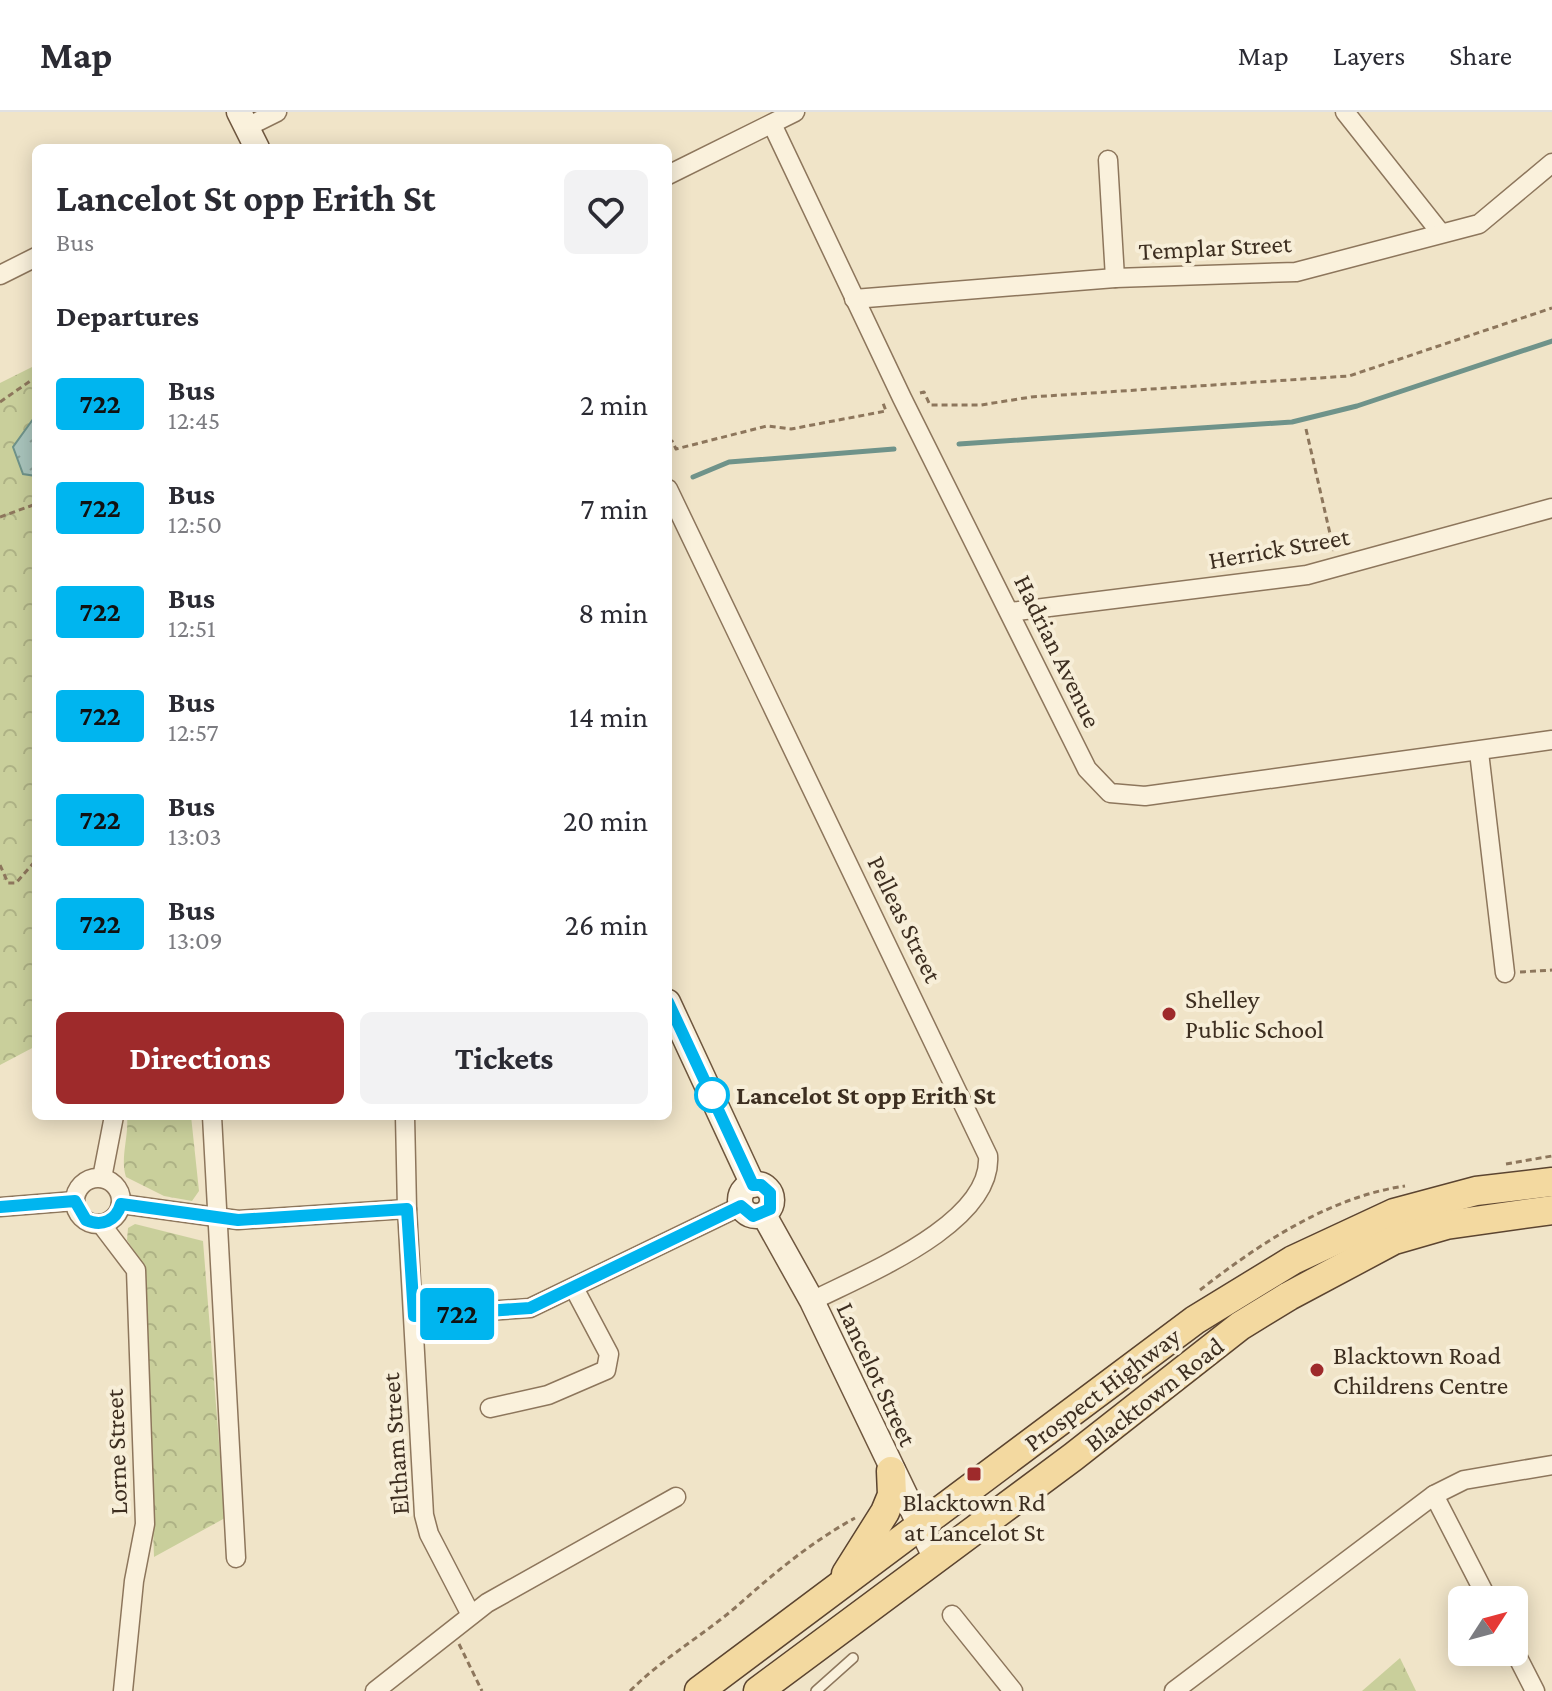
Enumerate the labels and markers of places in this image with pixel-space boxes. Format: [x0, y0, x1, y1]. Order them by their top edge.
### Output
place label: Shelley Public School [1185, 985, 1324, 1044]
marker: Shelley Public School [1160, 1005, 1178, 1023]
marker: Lancelot St opp Erith St [695, 1078, 729, 1112]
place label: Lancelot St opp Erith St [736, 1081, 996, 1110]
place label: Blacktown Road Childrens Centre [1333, 1341, 1508, 1400]
marker: Blacktown Road Childrens Centre [1308, 1361, 1326, 1379]
marker: Blacktown Rd at Lancelot St [965, 1465, 983, 1483]
place label: Blacktown Rd at Lancelot St [902, 1488, 1046, 1547]

